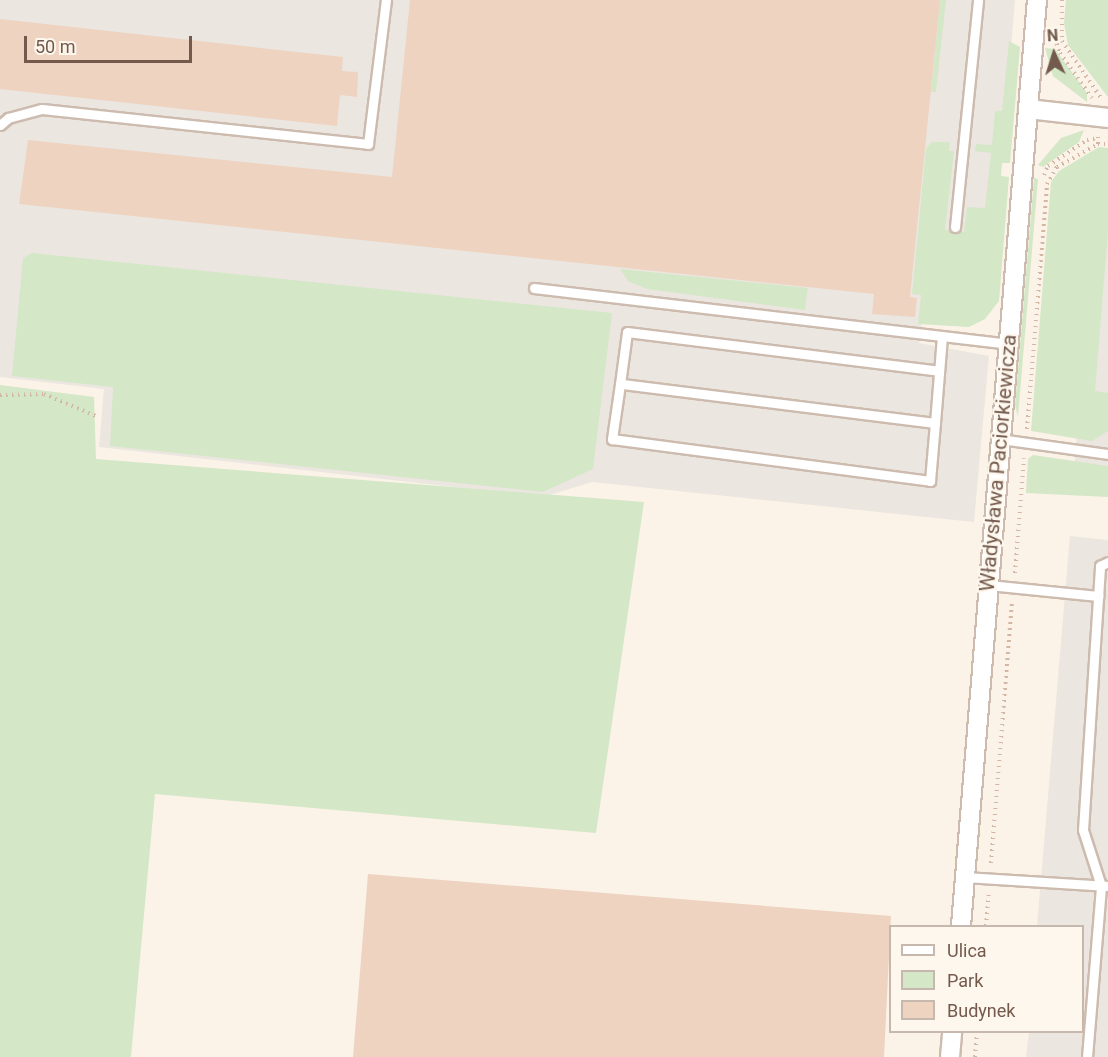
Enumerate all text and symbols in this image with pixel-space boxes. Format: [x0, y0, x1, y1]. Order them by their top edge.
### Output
scale bar [27, 24, 195, 62]
north arrow [1024, 24, 1084, 84]
text: N [1046, 26, 1059, 45]
text: 50 m [35, 36, 75, 57]
street label: Władysława Paciorkiewicza [974, 333, 1022, 593]
legend [889, 925, 1084, 1033]
text: Ulica [947, 940, 987, 961]
text: Park [947, 970, 983, 991]
text: Budynek [947, 1000, 1015, 1021]

